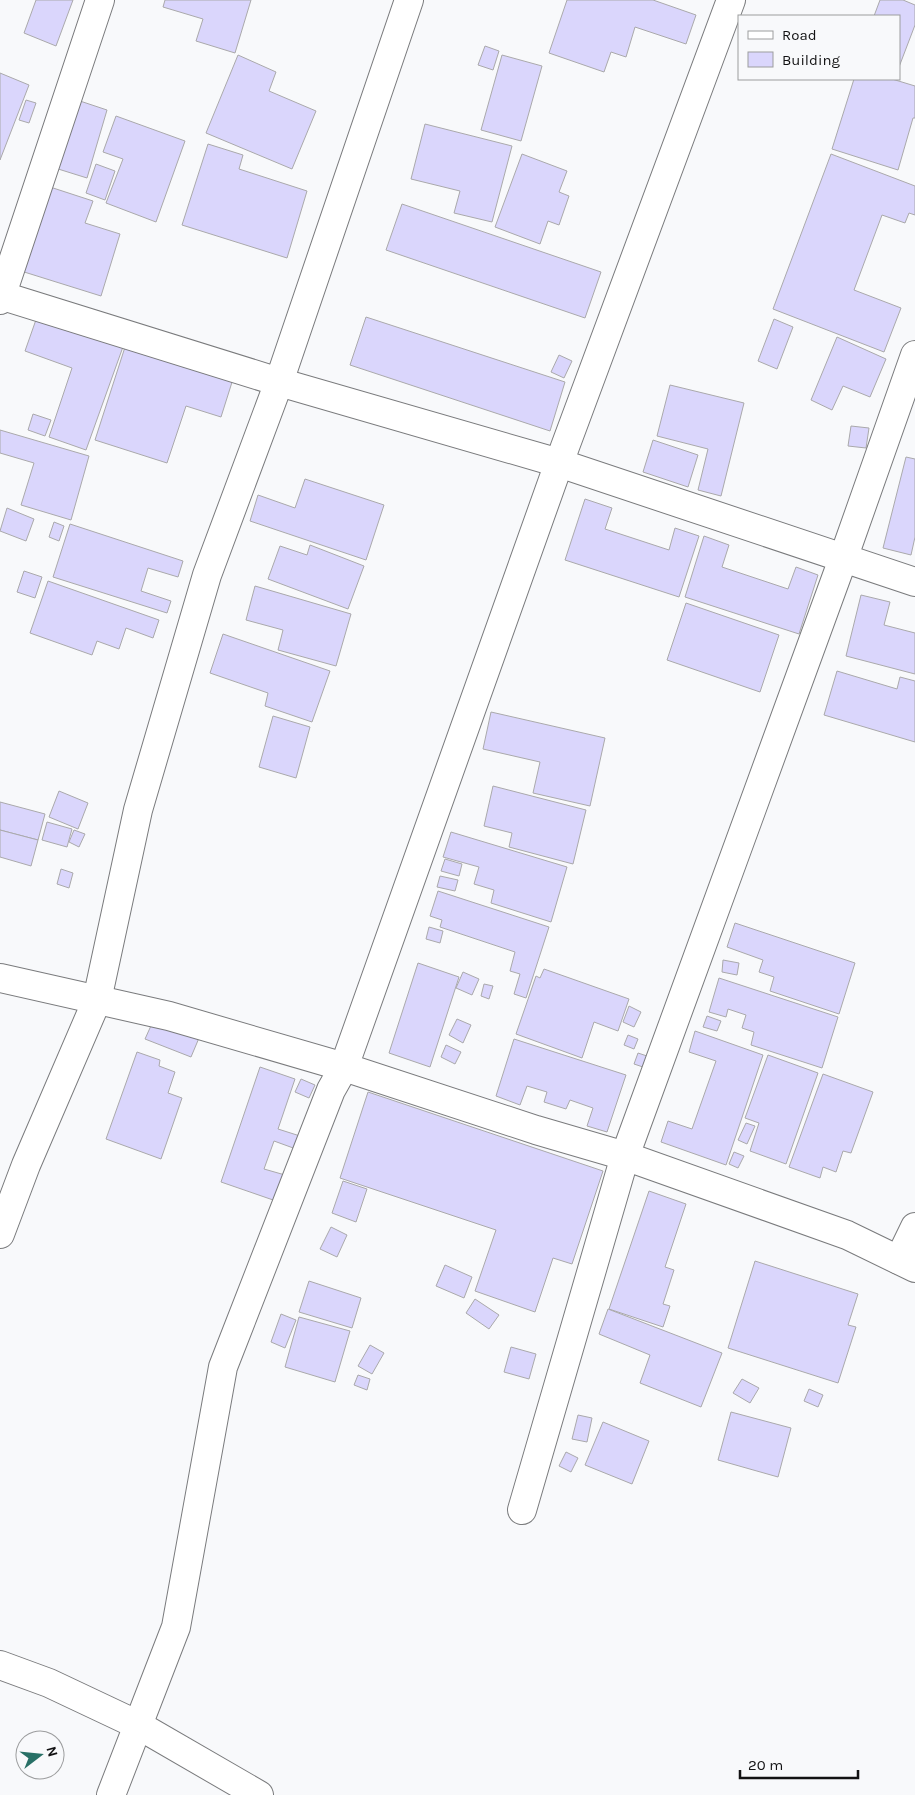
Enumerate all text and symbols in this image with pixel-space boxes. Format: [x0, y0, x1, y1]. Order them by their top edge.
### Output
legend [738, 15, 900, 80]
text: Road [782, 26, 817, 44]
text: Building [782, 51, 840, 69]
north arrow [15, 1730, 65, 1780]
text: N [42, 1744, 62, 1759]
scale bar [740, 1748, 858, 1780]
text: 20 m [748, 1756, 783, 1774]

